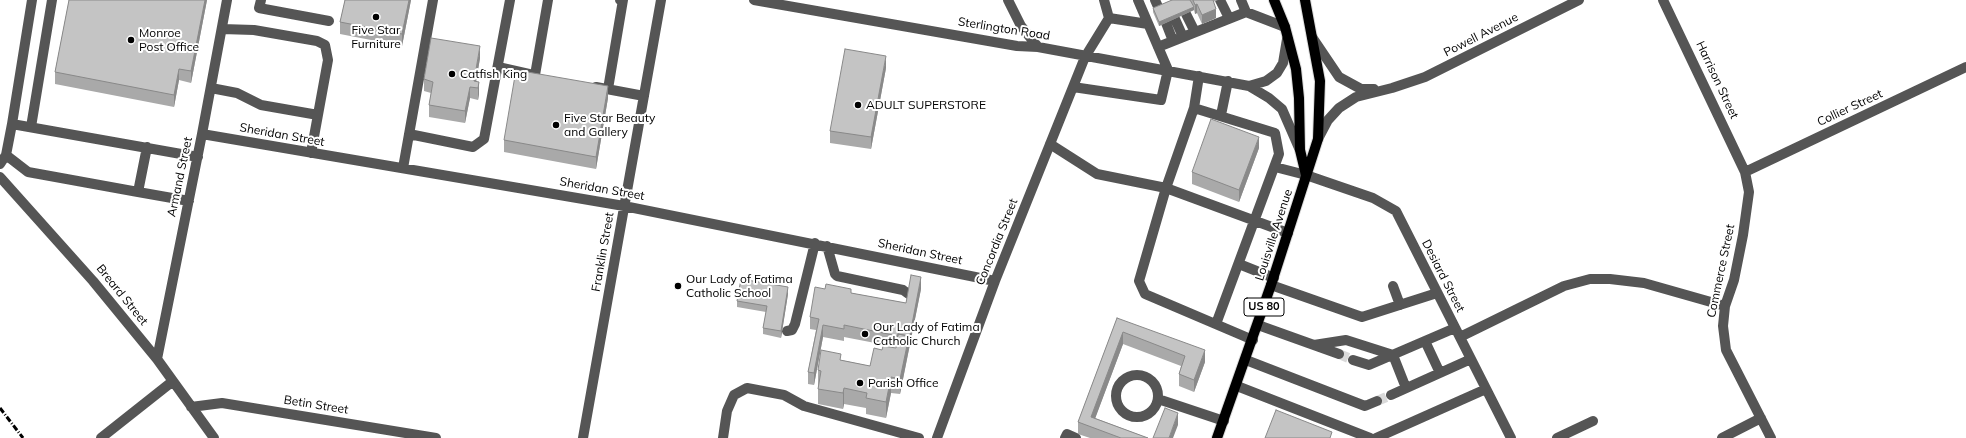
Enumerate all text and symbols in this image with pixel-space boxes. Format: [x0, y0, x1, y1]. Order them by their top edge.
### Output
street label: Powell Avenue [1441, 10, 1521, 60]
marker: Five Star Furniture [371, 12, 381, 22]
street label: Sterlington Road [957, 15, 1051, 43]
place label: Five Star Furniture [351, 23, 401, 51]
place label: Monroe Post Office [139, 26, 199, 54]
marker: Monroe Post Office [126, 35, 136, 45]
street label: Harrison Street [1693, 39, 1741, 121]
place label: Catfish King [460, 67, 527, 81]
marker: Catfish King [447, 69, 457, 79]
street label: Collier Street [1815, 87, 1885, 129]
place label: ADULT SUPERSTORE [866, 98, 986, 112]
marker: ADULT SUPERSTORE [853, 100, 863, 110]
place label: Five Star Beauty and Gallery [564, 111, 655, 139]
street label: Sheridan Street [238, 120, 326, 150]
marker: Five Star Beauty and Gallery [551, 120, 561, 130]
street label: Armand Street [164, 136, 196, 218]
street label: Sheridan Street [558, 174, 646, 204]
street label: Louisville Avenue [1252, 187, 1296, 283]
street label: Concordia Street [973, 197, 1021, 287]
street label: Franklin Street [589, 211, 617, 293]
street label: Commerce Street [1704, 223, 1738, 319]
street label: Sheridan Street [876, 236, 964, 268]
street label: Desiard Street [1419, 237, 1467, 315]
street label: Breard Street [93, 262, 151, 328]
place label: Our Lady of Fatima Catholic School [686, 272, 793, 300]
marker: Our Lady of Fatima Catholic School [673, 281, 683, 291]
road number: US 80 [1244, 298, 1284, 316]
place label: Our Lady of Fatima Catholic Church [873, 320, 980, 348]
marker: Our Lady of Fatima Catholic Church [860, 329, 870, 339]
place label: Parish Office [868, 376, 938, 390]
marker: Parish Office [855, 378, 865, 388]
street label: Betin Street [283, 393, 349, 417]

